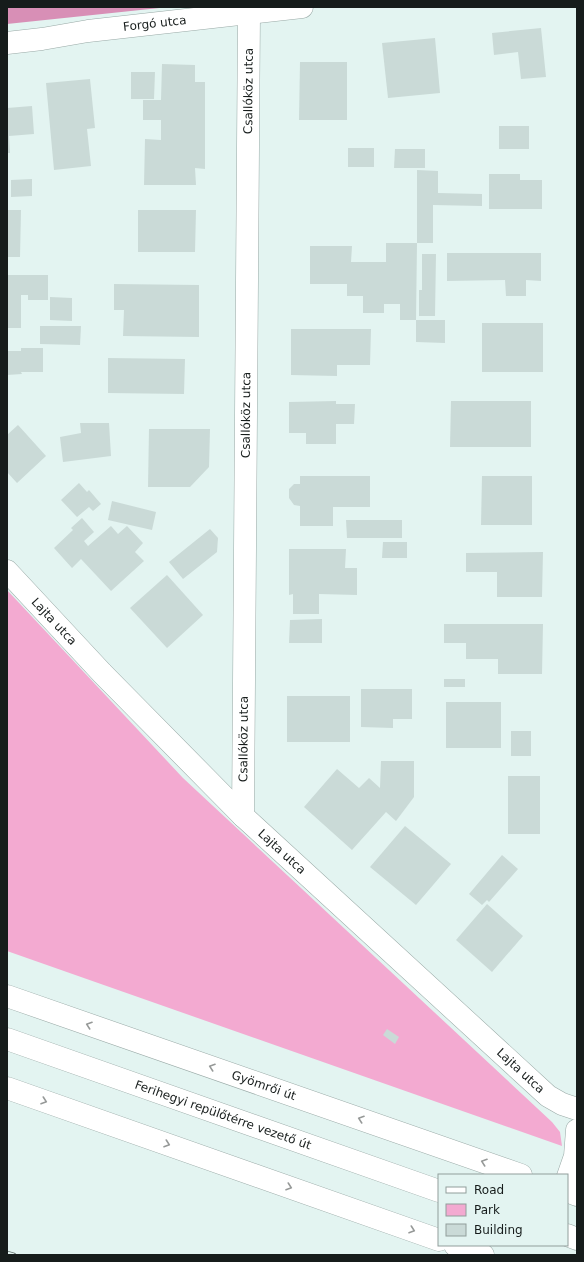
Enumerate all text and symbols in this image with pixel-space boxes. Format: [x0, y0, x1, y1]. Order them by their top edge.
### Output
street label: Forgó utca [122, 13, 187, 34]
street label: Csallóköz utca [241, 48, 256, 134]
street label: Csallóköz utca [239, 372, 253, 458]
street label: Lajta utca [29, 595, 79, 648]
street label: Csallóköz utca [236, 696, 251, 782]
street label: Lajta utca [255, 826, 309, 877]
one-way arrow [86, 1021, 93, 1029]
street label: Lajta utca [494, 1046, 547, 1096]
one-way arrow [209, 1064, 216, 1072]
street label: Gyömrői út [230, 1068, 298, 1103]
street label: Ferihegyi repülőtérre vezető út [133, 1078, 313, 1153]
one-way arrow [40, 1097, 47, 1105]
one-way arrow [358, 1116, 365, 1124]
one-way arrow [163, 1140, 170, 1148]
one-way arrow [481, 1158, 488, 1167]
legend [438, 1174, 568, 1246]
one-way arrow [286, 1182, 293, 1191]
text: Road [474, 1183, 504, 1197]
text: Park [474, 1203, 500, 1217]
text: Building [474, 1223, 523, 1237]
one-way arrow [408, 1225, 415, 1234]

